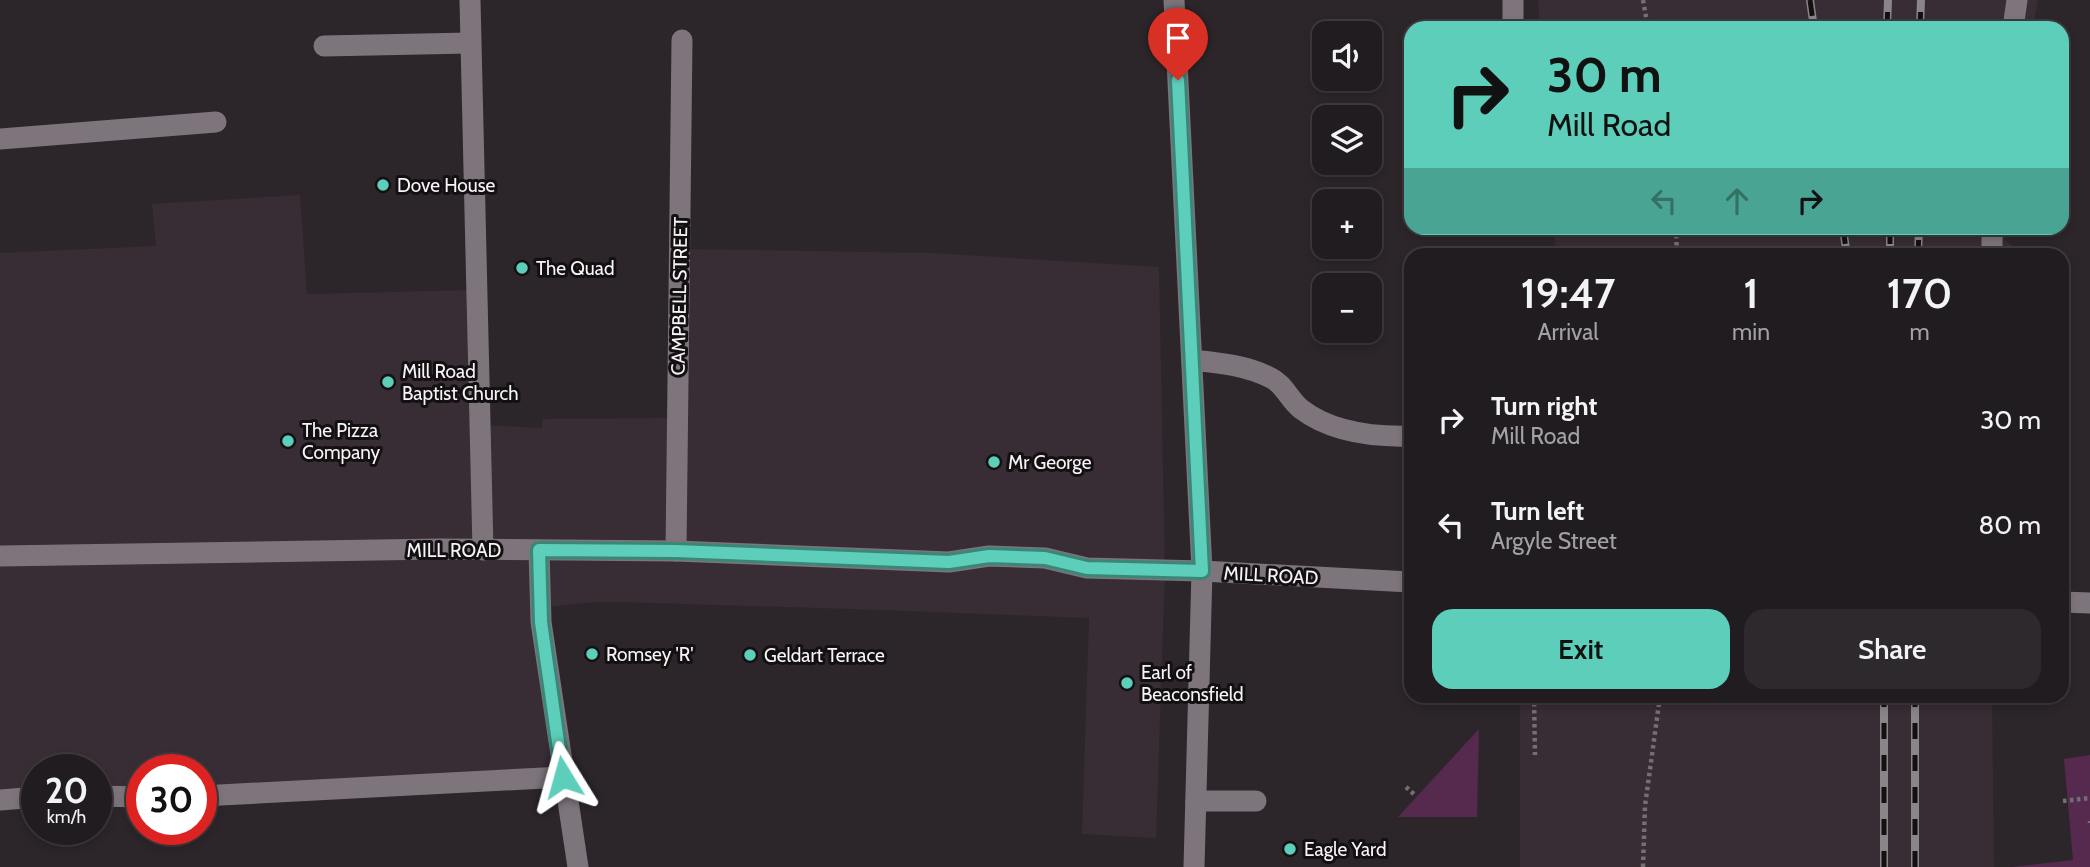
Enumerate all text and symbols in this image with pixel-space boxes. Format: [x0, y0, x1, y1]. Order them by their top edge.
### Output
pin [1148, 8, 1208, 80]
icon: arrive [1159, 19, 1197, 57]
map controls [1312, 21, 1382, 343]
button: sound [1312, 21, 1382, 91]
text: 30 m [1547, 45, 1662, 104]
icon: right [1432, 49, 1523, 140]
button: layers [1312, 105, 1382, 175]
text: Mill Road [1547, 105, 1671, 144]
place label: Dove House [397, 174, 496, 197]
marker: Dove House [375, 177, 391, 193]
icon: left [1645, 182, 1683, 220]
icon: ahead [1718, 182, 1756, 220]
icon: right [1791, 182, 1829, 220]
button: + [1312, 189, 1382, 259]
street label: CAMPBELL STREET [667, 216, 692, 376]
place label: The Quad [536, 257, 614, 280]
marker: The Quad [514, 260, 530, 276]
text: 19:47 [1521, 267, 1615, 319]
text: 1 [1744, 267, 1758, 319]
text: 170 [1887, 267, 1952, 319]
button: − [1312, 273, 1382, 343]
text: Arrival [1537, 318, 1599, 346]
text: min [1732, 318, 1770, 346]
text: m [1909, 318, 1930, 346]
place label: Mill Road Baptist Church [402, 360, 519, 405]
marker: Mill Road Baptist Church [380, 374, 396, 390]
text: Turn right [1491, 390, 1597, 422]
icon: right [1432, 401, 1470, 439]
text: 30 m [1980, 404, 2041, 436]
place label: The Pizza Company [302, 419, 381, 464]
text: Mill Road [1491, 422, 1580, 450]
marker: The Pizza Company [280, 433, 296, 449]
place label: Mr George [1008, 451, 1092, 474]
marker: Mr George [986, 454, 1002, 470]
text: Turn left [1491, 495, 1584, 527]
icon: left [1432, 506, 1470, 544]
text: 80 m [1978, 509, 2041, 541]
text: Argyle Street [1491, 527, 1617, 555]
street label: MILL ROAD [407, 539, 502, 562]
street label: MILL ROAD [1223, 562, 1319, 589]
button: Exit [1432, 609, 1730, 689]
button: Share [1744, 609, 2041, 689]
place label: Romsey 'R' [606, 643, 694, 666]
place label: Geldart Terrace [764, 644, 885, 667]
marker: Romsey 'R' [584, 646, 600, 662]
marker: Geldart Terrace [742, 647, 758, 663]
place label: Earl of Beaconsfield [1141, 661, 1244, 706]
marker: Earl of Beaconsfield [1119, 675, 1135, 691]
position arrow [526, 740, 600, 814]
speed limit sign: 30 [126, 754, 217, 845]
text: 20 [45, 769, 88, 812]
text: km/h [47, 806, 86, 828]
place label: Eagle Yard [1304, 838, 1386, 861]
marker: Eagle Yard [1282, 841, 1298, 857]

